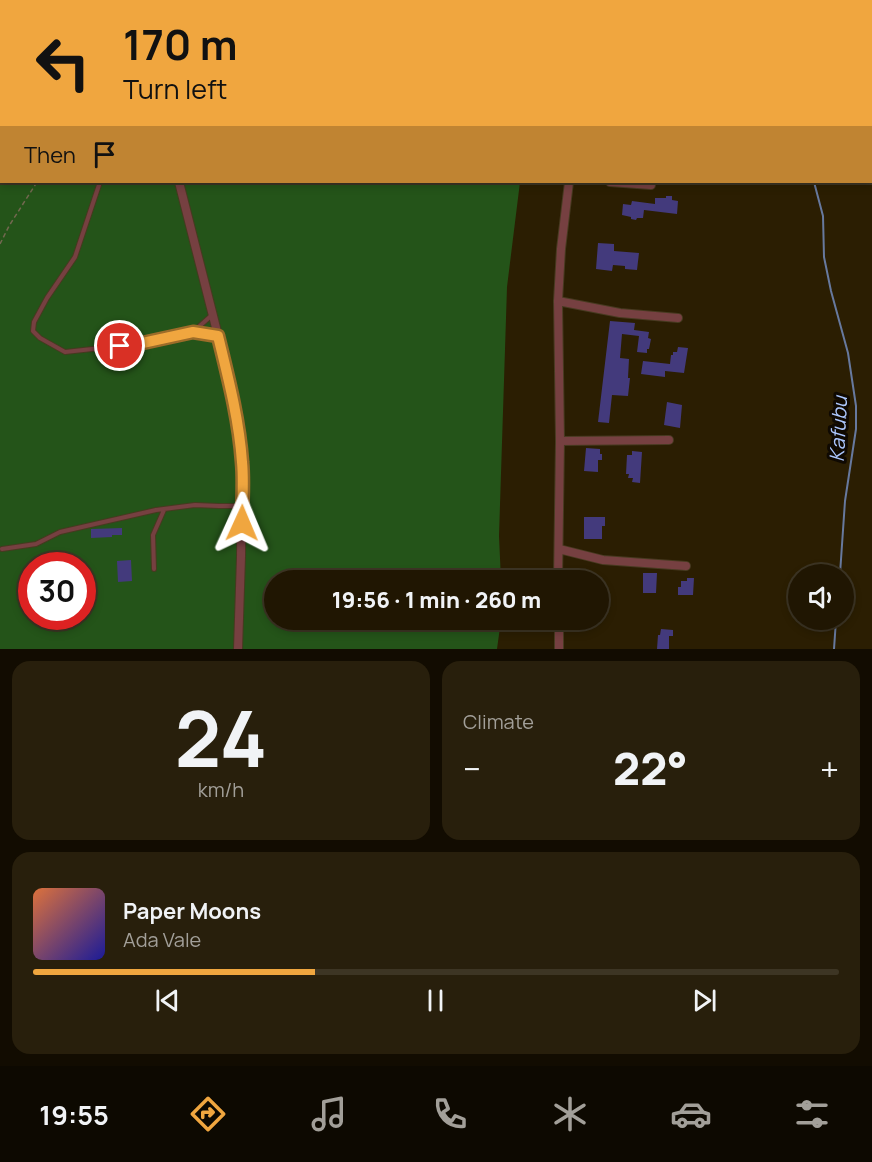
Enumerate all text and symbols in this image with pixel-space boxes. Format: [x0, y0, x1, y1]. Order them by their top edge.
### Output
text: 170 m [123, 15, 238, 73]
icon: left [24, 24, 102, 102]
text: Turn left [123, 70, 227, 107]
icon: arrive [88, 138, 121, 171]
text: Then [24, 140, 76, 170]
pin [94, 320, 145, 371]
icon: arrive [103, 329, 136, 362]
water label: Kafubu [823, 393, 853, 462]
position arrow [210, 491, 274, 555]
speed limit sign: 30 [18, 552, 96, 630]
map controls [788, 564, 854, 630]
button: sound [788, 564, 854, 630]
text: 19:56 · 1 min · 260 m [332, 585, 541, 615]
text: 24 [175, 684, 267, 790]
text: Climate [463, 708, 534, 735]
text: 22° [613, 737, 688, 799]
text: − [463, 746, 481, 791]
text: + [820, 746, 839, 791]
text: km/h [198, 776, 244, 803]
text: Paper Moons [123, 896, 261, 926]
text: Ada Vale [123, 926, 201, 953]
icon: previous [151, 984, 184, 1017]
icon: pause [419, 984, 452, 1017]
icon: next [688, 984, 721, 1017]
icon: directions [187, 1093, 229, 1135]
icon: music [308, 1093, 350, 1135]
icon: phone [429, 1093, 471, 1135]
icon: climate [549, 1093, 591, 1135]
icon: car [670, 1093, 712, 1135]
icon: filters [791, 1093, 833, 1135]
text: 19:55 [39, 1096, 109, 1133]

